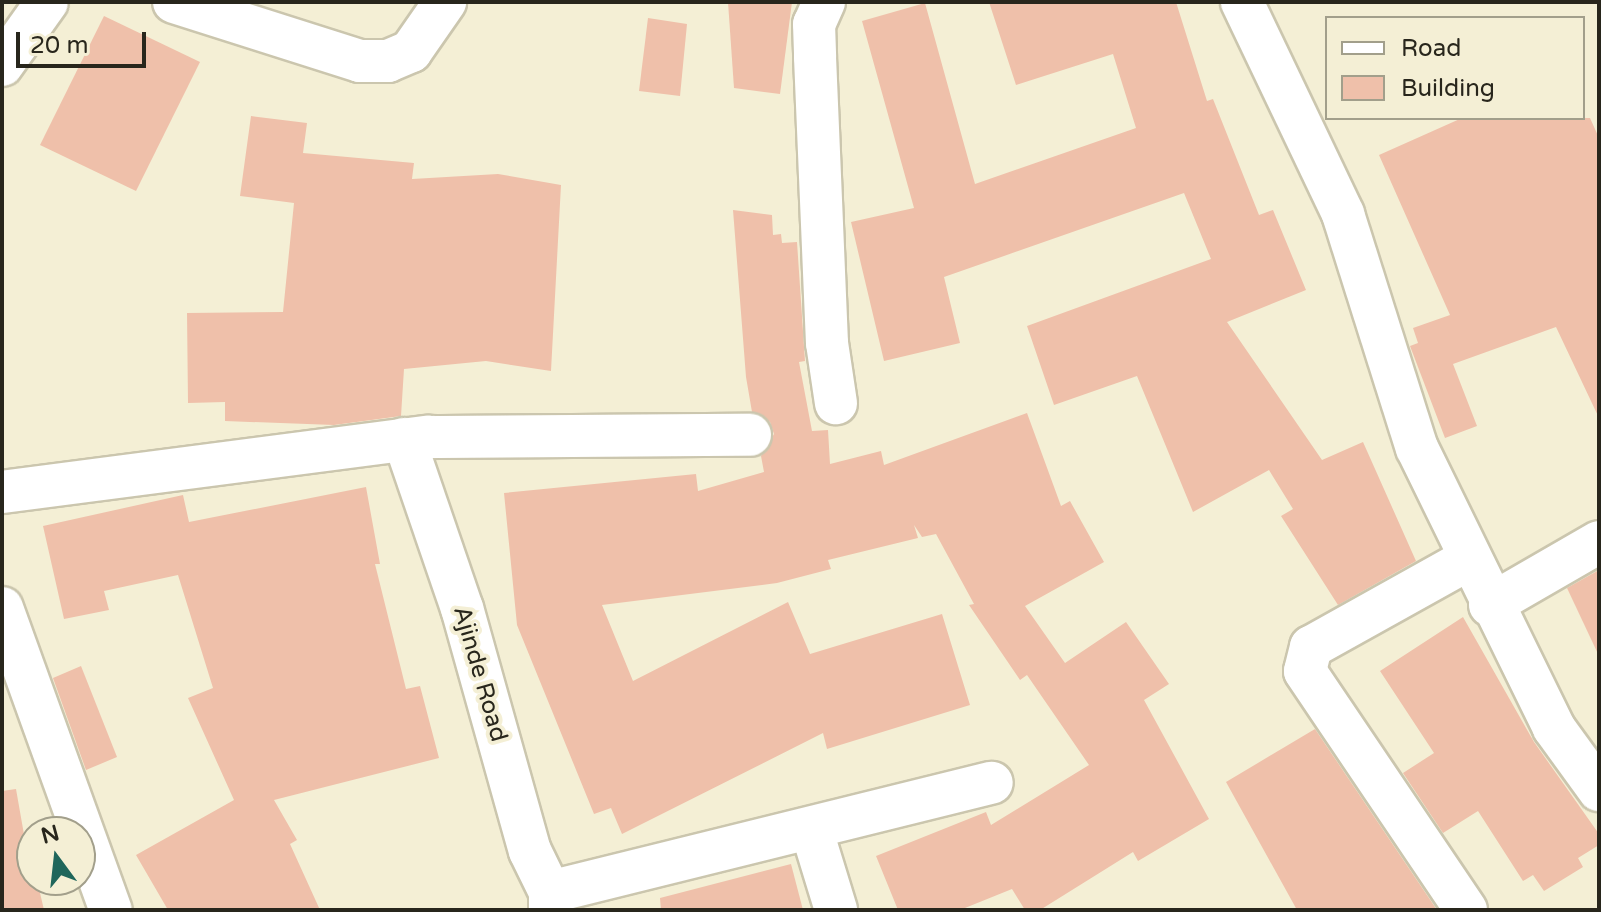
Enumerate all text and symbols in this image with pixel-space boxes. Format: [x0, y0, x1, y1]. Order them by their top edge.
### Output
scale bar [20, 16, 150, 66]
legend [1325, 16, 1585, 120]
text: 20 m [30, 31, 88, 60]
text: Road [1401, 34, 1461, 63]
text: Building [1401, 74, 1495, 103]
street label: Ajinde Road [447, 603, 513, 745]
north arrow [16, 816, 96, 896]
text: N [38, 820, 62, 850]

